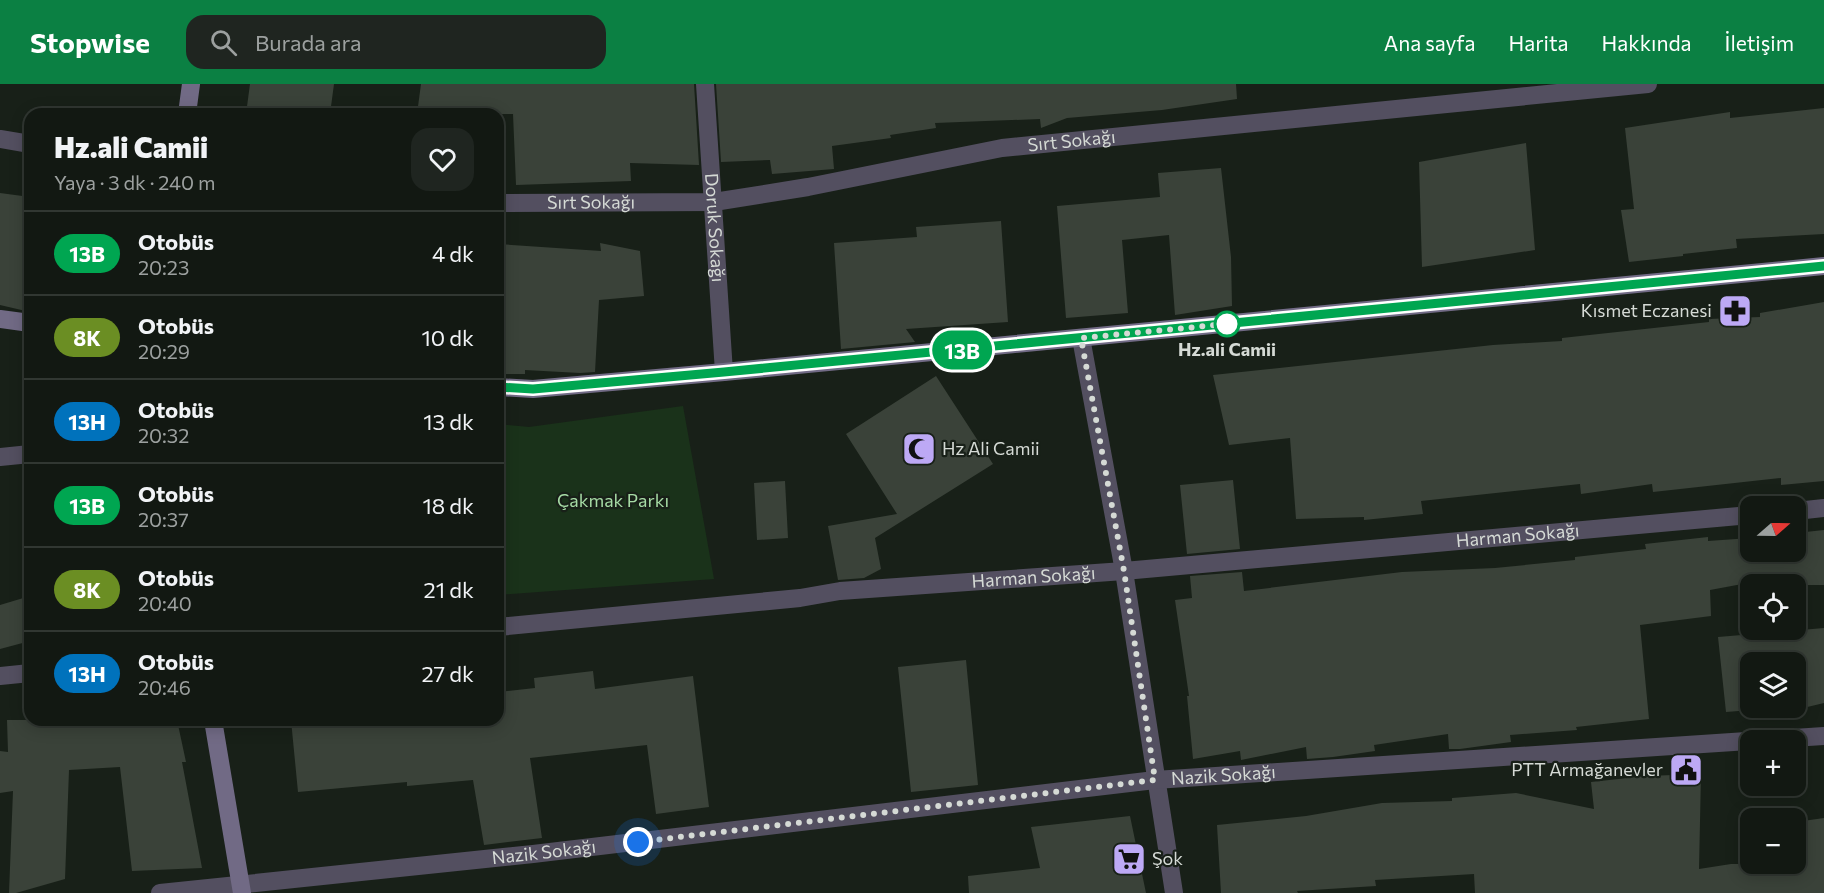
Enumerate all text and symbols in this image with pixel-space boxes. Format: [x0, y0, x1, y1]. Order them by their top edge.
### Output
search box [186, 15, 606, 69]
text: Stopwise [30, 25, 150, 59]
icon: search [207, 26, 240, 59]
text: Burada ara [255, 29, 362, 56]
text: Ana sayfa [1384, 30, 1475, 55]
text: Harita [1508, 30, 1569, 55]
text: Hakkında [1602, 30, 1692, 55]
text: İletişim [1725, 30, 1794, 55]
street label: Sırt Sokağı [1027, 125, 1116, 155]
button: heart [411, 128, 474, 191]
text: Hz.ali Camii [54, 130, 208, 164]
text: Yaya · 3 dk · 240 m [54, 170, 215, 194]
street label: Doruk Sokağı [701, 172, 730, 283]
street label: Sırt Sokağı [547, 190, 635, 213]
text: Otobüs [138, 228, 214, 255]
text: 4 dk [432, 240, 474, 267]
text: 13B [69, 241, 105, 266]
text: 20:23 [138, 255, 189, 279]
pharmacy icon: Kısmet Eczanesi [1717, 293, 1753, 329]
place label: Kısmet Eczanesi [1581, 299, 1712, 321]
marker: Hz.ali Camii [1214, 311, 1240, 337]
text: Otobüs [138, 312, 214, 339]
text: 10 dk [421, 324, 474, 351]
text: 8K [73, 325, 101, 350]
line badge: 13B [928, 330, 996, 370]
text: 13B [944, 338, 980, 363]
place label: Hz.ali Camii [1178, 338, 1276, 360]
text: 20:29 [138, 339, 190, 363]
text: Otobüs [138, 396, 214, 423]
text: 13 dk [423, 408, 474, 435]
text: 13H [68, 409, 106, 434]
text: 20:32 [138, 423, 189, 447]
mosque icon: Hz Ali Camii [901, 431, 937, 467]
place label: Hz Ali Camii [942, 437, 1040, 459]
text: Otobüs [138, 480, 214, 507]
park label: Çakmak Parkı [557, 489, 669, 511]
text: 18 dk [422, 492, 474, 519]
text: 13B [69, 493, 105, 518]
north arrow [1740, 496, 1806, 562]
map controls [1740, 496, 1806, 874]
text: 20:37 [138, 507, 189, 531]
street label: Harman Sokağı [1455, 518, 1580, 551]
street label: Harman Sokağı [971, 561, 1096, 592]
text: Otobüs [138, 564, 214, 591]
button: locate [1740, 574, 1806, 640]
text: 21 dk [424, 576, 474, 603]
text: 8K [73, 577, 101, 602]
text: 20:40 [138, 591, 192, 615]
text: Otobüs [138, 648, 214, 675]
button: layers [1740, 652, 1806, 718]
text: 27 dk [421, 660, 474, 687]
text: 13H [68, 661, 106, 686]
text: 20:46 [138, 675, 191, 699]
button: + [1740, 730, 1806, 796]
public building icon: PTT Armağanevler [1668, 752, 1704, 788]
place label: PTT Armağanevler [1511, 758, 1663, 780]
street label: Nazik Sokağı [1170, 760, 1276, 789]
button: − [1740, 808, 1806, 874]
your location [623, 827, 653, 857]
street label: Nazik Sokağı [491, 835, 597, 868]
supermarket icon: Şok [1111, 841, 1147, 877]
place label: Şok [1152, 847, 1183, 869]

